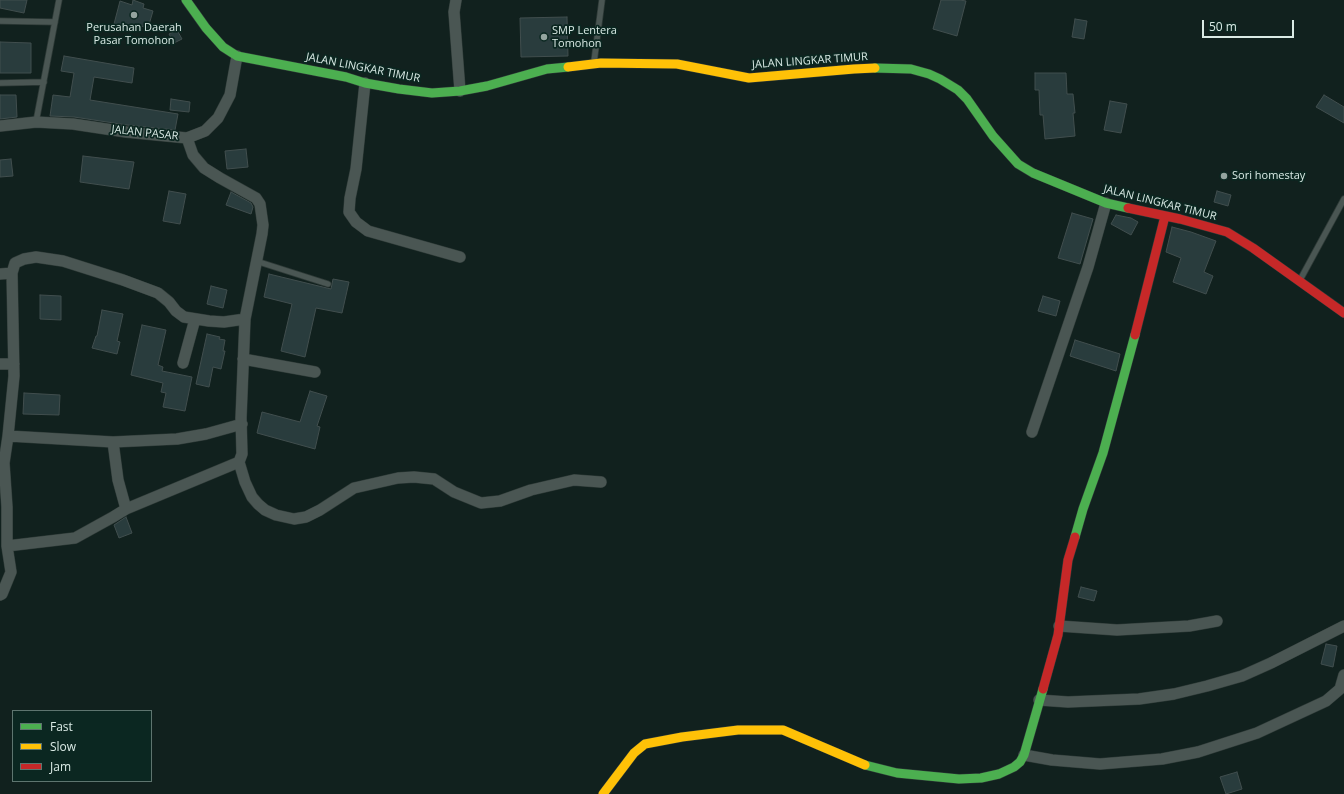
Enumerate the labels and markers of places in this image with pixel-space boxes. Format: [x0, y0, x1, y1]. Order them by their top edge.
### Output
marker: Perusahan Daerah Pasar Tomohon [129, 10, 139, 20]
place label: Perusahan Daerah Pasar Tomohon [86, 21, 182, 47]
place label: SMP Lentera Tomohon [552, 24, 617, 50]
marker: SMP Lentera Tomohon [539, 32, 549, 42]
place label: Sori homestay [1232, 169, 1305, 183]
marker: Sori homestay [1219, 171, 1229, 181]

